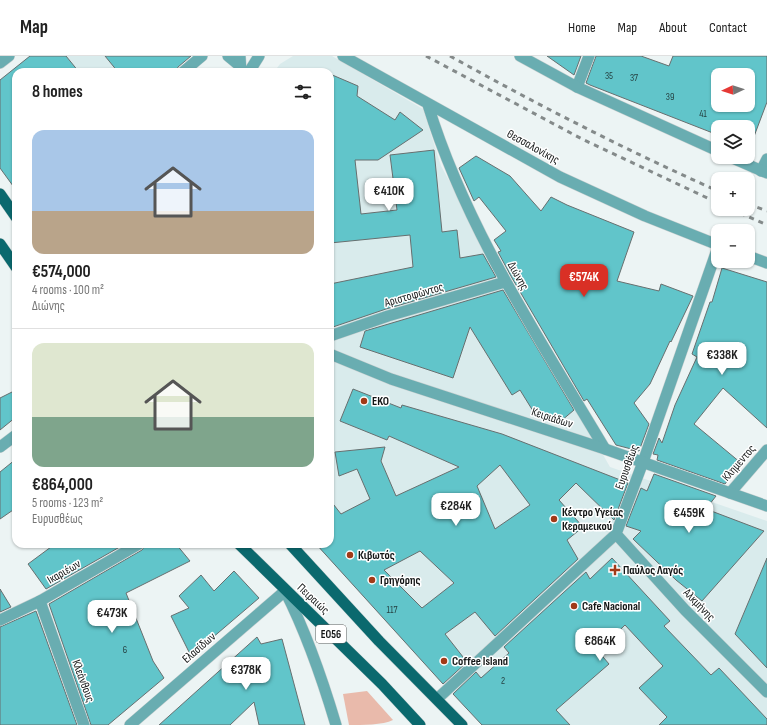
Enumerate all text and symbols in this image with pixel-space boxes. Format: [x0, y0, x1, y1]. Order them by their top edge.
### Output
text: Map [20, 16, 48, 39]
text: Home [568, 19, 596, 36]
text: Map [618, 19, 637, 36]
text: About [659, 19, 687, 36]
text: Contact [709, 19, 747, 36]
north arrow [711, 68, 755, 112]
map controls [711, 68, 755, 268]
house number: 35 [605, 70, 613, 82]
house number: 37 [630, 72, 638, 84]
icon: filters [292, 81, 314, 103]
text: 8 homes [32, 82, 83, 102]
house number: 39 [666, 91, 674, 103]
house number: 41 [699, 108, 707, 120]
button: layers [711, 120, 755, 164]
street label: Θεσσαλονίκης [504, 126, 562, 168]
icon: home [137, 156, 209, 228]
button: + [711, 172, 755, 216]
pin: €410K [361, 178, 417, 212]
text: €410K [374, 183, 404, 199]
button: − [711, 224, 755, 268]
street label: Διώνης [504, 259, 532, 293]
text: €574,000 [32, 262, 91, 282]
pin: €574K [556, 264, 612, 298]
text: €574K [569, 269, 599, 285]
street label: Αριστοφώντος [382, 279, 446, 311]
text: 4 rooms · 100 m² [32, 282, 104, 298]
text: Διώνης [32, 298, 65, 314]
pin: €338K [694, 342, 750, 376]
text: €338K [706, 347, 738, 363]
icon: home [137, 369, 209, 441]
place label: EKO [372, 394, 389, 409]
marker: EKO [359, 396, 369, 406]
street label: Κειριάδων [529, 404, 575, 432]
street label: Κλημεντος [719, 441, 759, 484]
street label: Ευρυσθέως [612, 442, 642, 492]
text: €864,000 [32, 475, 93, 495]
pin: €284K [428, 493, 484, 527]
text: 5 rooms · 123 m² [32, 495, 103, 511]
text: €284K [440, 498, 472, 514]
pin: €459K [661, 500, 717, 534]
place label: Κέντρο Υγείας Κεραμεικού [562, 505, 623, 534]
text: €459K [673, 505, 705, 521]
text: Ευρυσθέως [32, 511, 83, 527]
marker: Κέντρο Υγείας Κεραμεικού [549, 514, 559, 524]
place label: Κιβωτός [358, 548, 395, 563]
marker: Κιβωτός [345, 550, 355, 560]
street label: Ικαριέων [45, 556, 84, 588]
place label: Παύλος Λαγός [623, 563, 683, 578]
marker: Παύλος Λαγός [610, 565, 620, 575]
place label: Γρηγόρης [380, 573, 420, 588]
marker: Γρηγόρης [367, 575, 377, 585]
street label: Πειραιώς [294, 580, 332, 618]
street label: Αλκμήνης [679, 585, 718, 625]
place label: Cafe Nacional [582, 599, 640, 614]
pin: €473K [84, 600, 140, 634]
marker: Cafe Nacional [569, 601, 579, 611]
house number: 117 [387, 604, 397, 616]
text: €473K [97, 605, 127, 621]
road number: ΕΟ56 [316, 625, 346, 643]
pin: €864K [572, 628, 628, 662]
street label: Ελασίδων [179, 629, 219, 667]
text: €864K [584, 633, 616, 649]
house number: 6 [123, 644, 127, 656]
place label: Coffee Island [452, 654, 508, 669]
marker: Coffee Island [439, 656, 449, 666]
pin: €378K [218, 657, 274, 691]
street label: Κλεάνθους [68, 658, 98, 705]
text: €378K [231, 662, 261, 678]
house number: 2 [501, 675, 505, 687]

